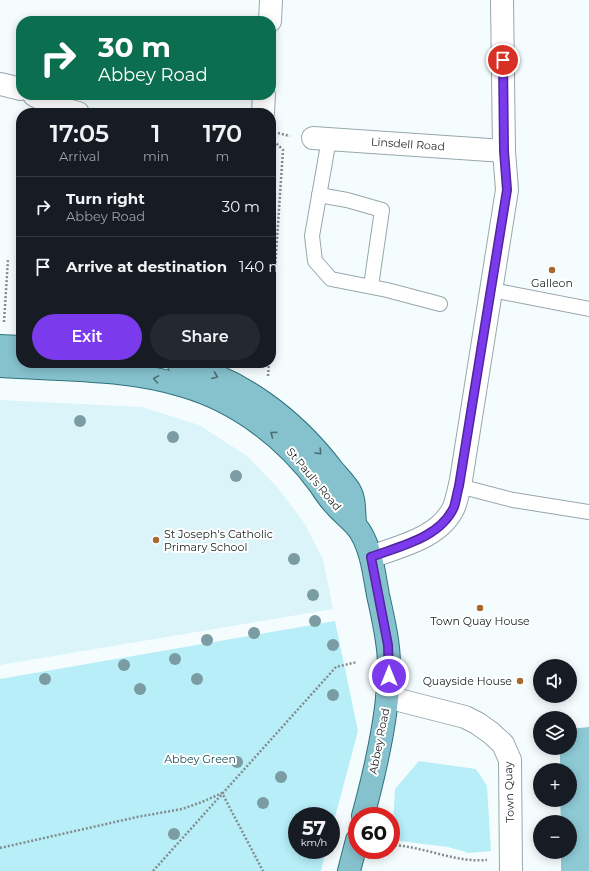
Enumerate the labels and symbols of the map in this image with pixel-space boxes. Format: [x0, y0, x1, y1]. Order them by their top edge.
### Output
pin [486, 43, 520, 77]
street label: Linsdell Road [371, 134, 445, 154]
marker: Galleon [547, 265, 557, 275]
place label: Galleon [531, 276, 573, 290]
one-way arrow [211, 371, 218, 379]
one-way arrow [153, 375, 159, 384]
one-way arrow [270, 431, 277, 438]
street label: St Paul's Road [284, 445, 344, 513]
one-way arrow [314, 447, 322, 455]
place label: St Joseph's Catholic Primary School [164, 527, 273, 554]
marker: St Joseph's Catholic Primary School [151, 535, 161, 545]
marker: Town Quay House [475, 603, 485, 613]
place label: Town Quay House [430, 614, 530, 628]
position arrow [368, 655, 410, 697]
place label: Quayside House [423, 674, 512, 688]
marker: Quayside House [515, 676, 525, 686]
street label: Abbey Road [366, 707, 392, 775]
park label: Abbey Green [164, 752, 236, 766]
street label: Town Quay [501, 761, 517, 823]
speed limit sign: 60 [348, 807, 400, 859]

